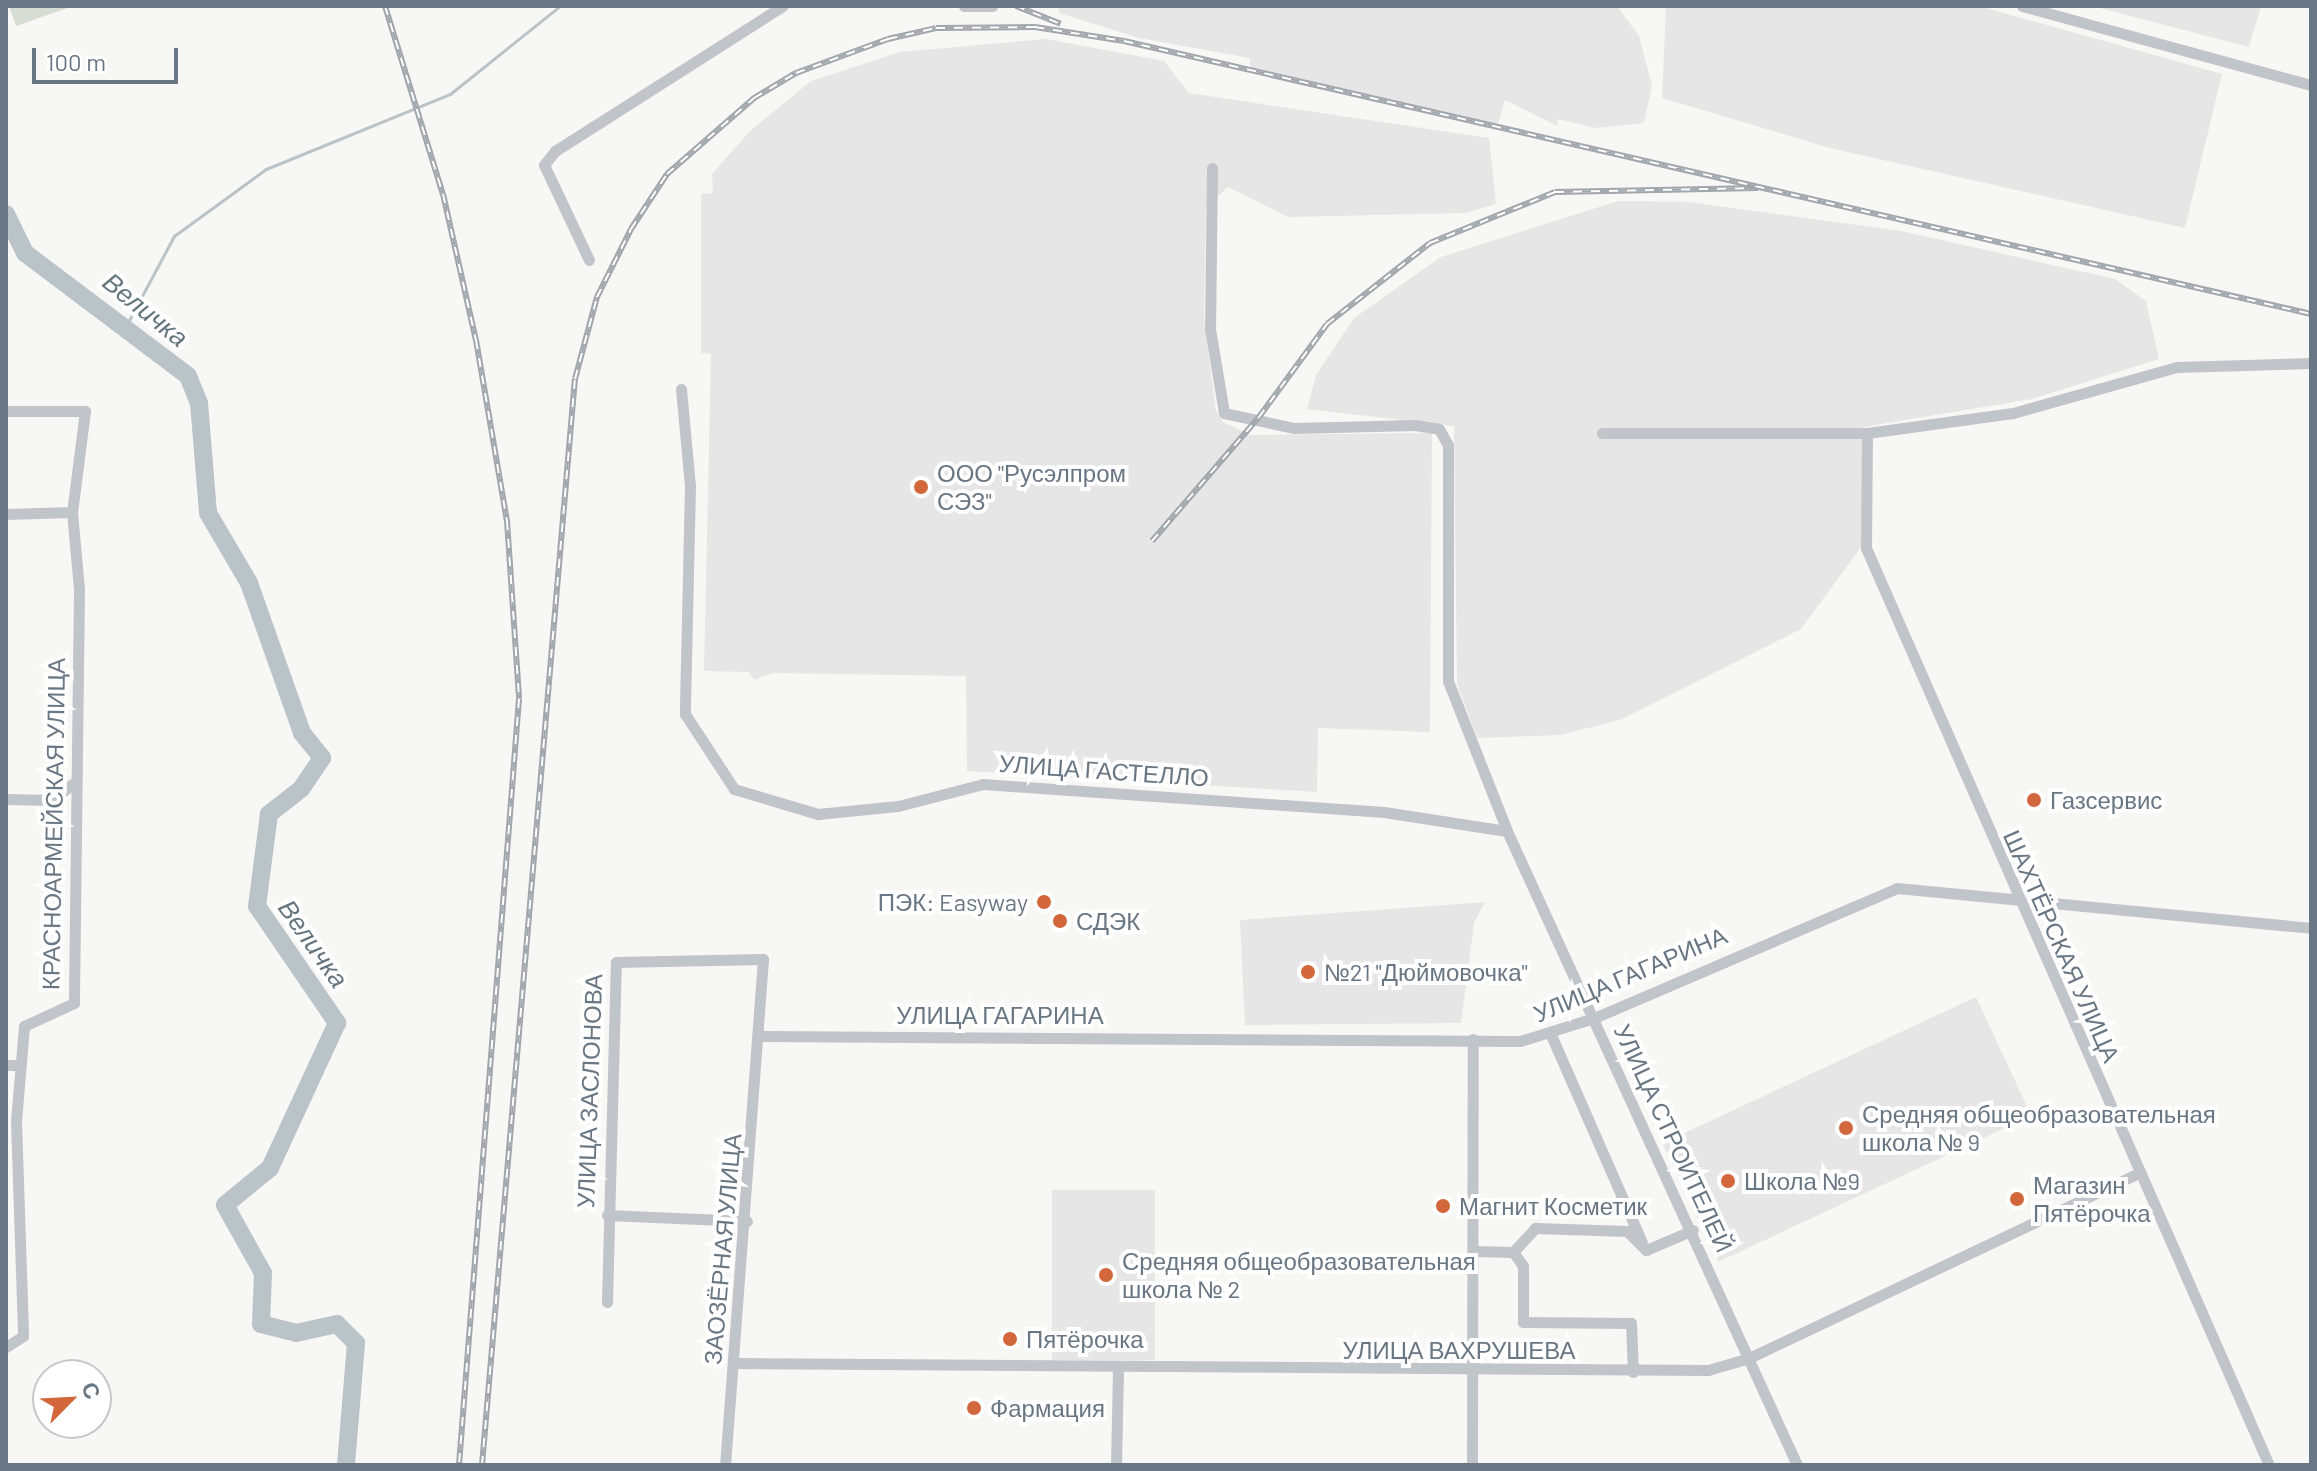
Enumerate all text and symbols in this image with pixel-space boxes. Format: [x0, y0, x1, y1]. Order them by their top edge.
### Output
scale bar [36, 32, 182, 82]
text: 100 m [46, 47, 106, 76]
water label: Величка [97, 265, 195, 353]
place label: ООО "Русэлпром СЭЗ" [937, 459, 1126, 515]
marker: ООО "Русэлпром СЭЗ" [912, 478, 930, 496]
street label: КРАСНОАРМЕЙСКАЯ УЛИЦА [36, 658, 70, 990]
street label: УЛИЦА ГАСТЕЛЛО [998, 748, 1210, 792]
place label: Газсервис [2050, 786, 2162, 814]
marker: Газсервис [2025, 791, 2043, 809]
street label: ШАХТЁРСКАЯ УЛИЦА [1998, 825, 2126, 1067]
place label: ПЭК: Easyway [878, 888, 1028, 916]
water label: Величка [272, 893, 356, 993]
marker: ПЭК: Easyway [1035, 893, 1053, 911]
place label: СДЭК [1076, 907, 1140, 935]
marker: СДЭК [1051, 912, 1069, 930]
street label: УЛИЦА ГАГАРИНА [1529, 920, 1731, 1028]
place label: №21 "Дюймовочка" [1324, 958, 1528, 986]
marker: №21 "Дюймовочка" [1299, 963, 1317, 981]
street label: УЛИЦА ЗАСЛОНОВА [571, 973, 607, 1209]
street label: УЛИЦА ГАГАРИНА [896, 1001, 1104, 1029]
street label: УЛИЦА СТРОИТЕЛЕЙ [1608, 1019, 1740, 1257]
place label: Средняя общеобразовательная школа № 9 [1862, 1100, 2216, 1156]
marker: Средняя общеобразовательная школа № 9 [1837, 1119, 1855, 1137]
street label: ЗАОЗЁРНАЯ УЛИЦА [698, 1132, 746, 1366]
place label: Школа №9 [1744, 1167, 1860, 1195]
place label: Магазин Пятёрочка [2033, 1171, 2151, 1227]
marker: Школа №9 [1719, 1172, 1737, 1190]
marker: Магазин Пятёрочка [2008, 1190, 2026, 1208]
place label: Магнит Косметик [1459, 1192, 1647, 1220]
marker: Магнит Косметик [1434, 1197, 1452, 1215]
place label: Средняя общеобразовательная школа № 2 [1122, 1247, 1476, 1303]
marker: Средняя общеобразовательная школа № 2 [1097, 1266, 1115, 1284]
place label: Пятёрочка [1026, 1325, 1144, 1353]
marker: Пятёрочка [1001, 1330, 1019, 1348]
street label: УЛИЦА ВАХРУШЕВА [1342, 1336, 1576, 1364]
north arrow [32, 1359, 112, 1439]
text: С [77, 1377, 107, 1403]
place label: Фармация [990, 1394, 1105, 1422]
marker: Фармация [965, 1399, 983, 1417]

